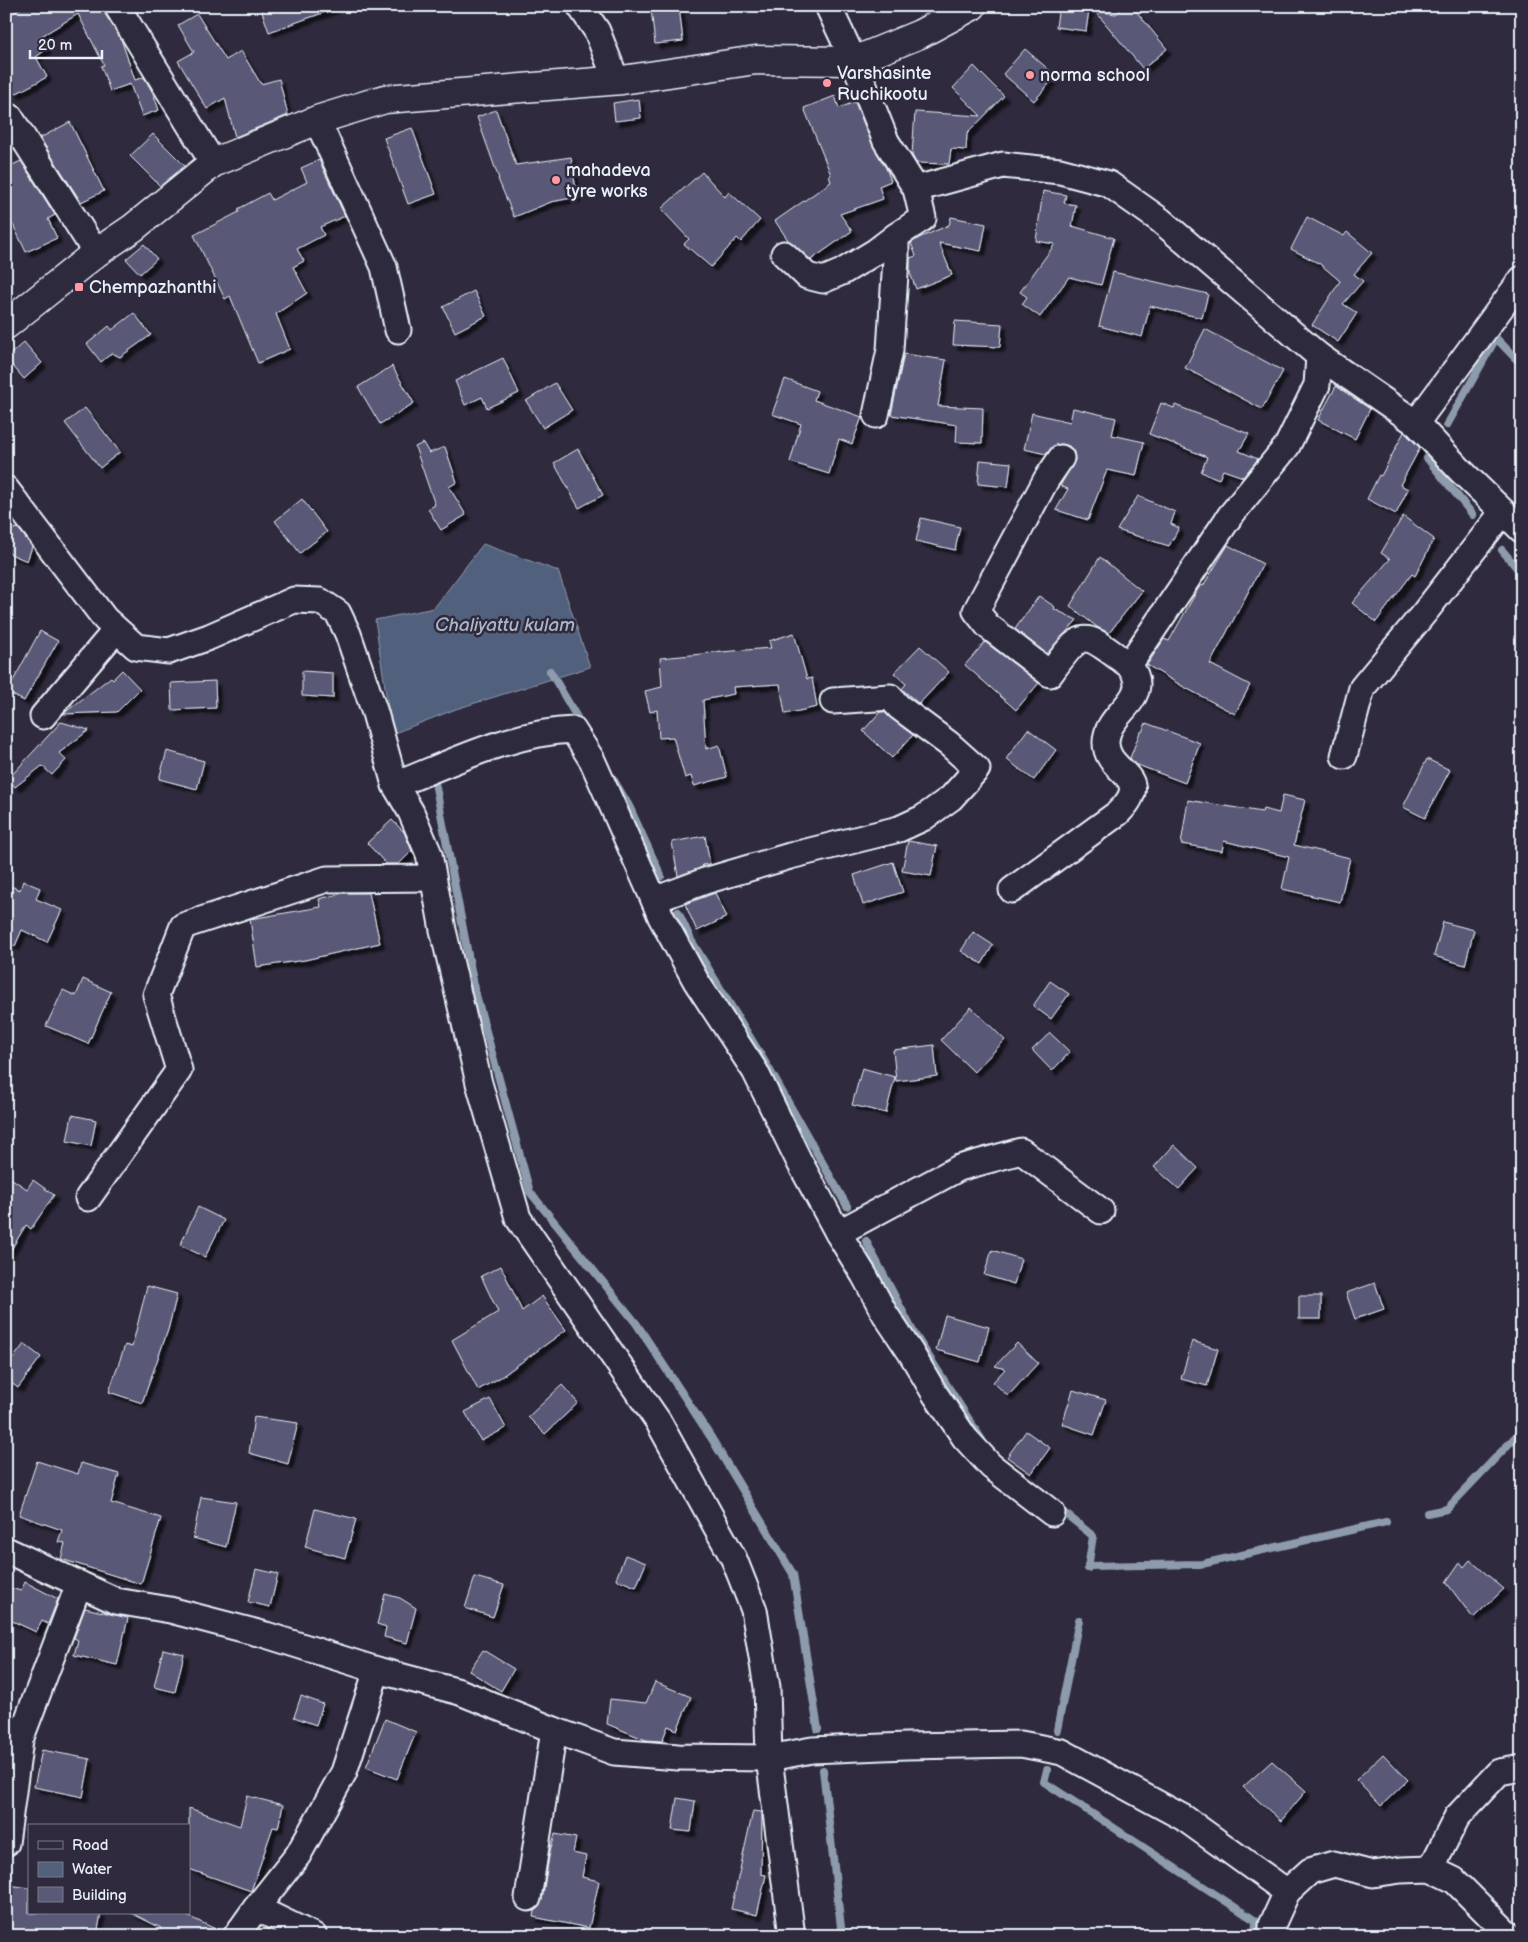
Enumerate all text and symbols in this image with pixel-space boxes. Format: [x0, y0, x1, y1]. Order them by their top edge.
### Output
scale bar [30, 28, 102, 60]
text: 20 m [38, 36, 72, 55]
place label: Varshasinte Ruchikootu [837, 63, 932, 105]
place label: norma school [1040, 65, 1150, 86]
marker: norma school [1024, 69, 1036, 81]
marker: Varshasinte Ruchikootu [821, 77, 833, 89]
place label: mahadeva tyre works [566, 160, 651, 202]
marker: mahadeva tyre works [550, 174, 562, 186]
place label: Chempazhanthi [89, 277, 217, 298]
marker: Chempazhanthi [73, 281, 85, 293]
water label: Chaliyattu kulam [435, 614, 575, 637]
legend [28, 1824, 190, 1914]
text: Road [72, 1836, 108, 1855]
text: Water [72, 1860, 112, 1879]
text: Building [72, 1886, 127, 1905]

